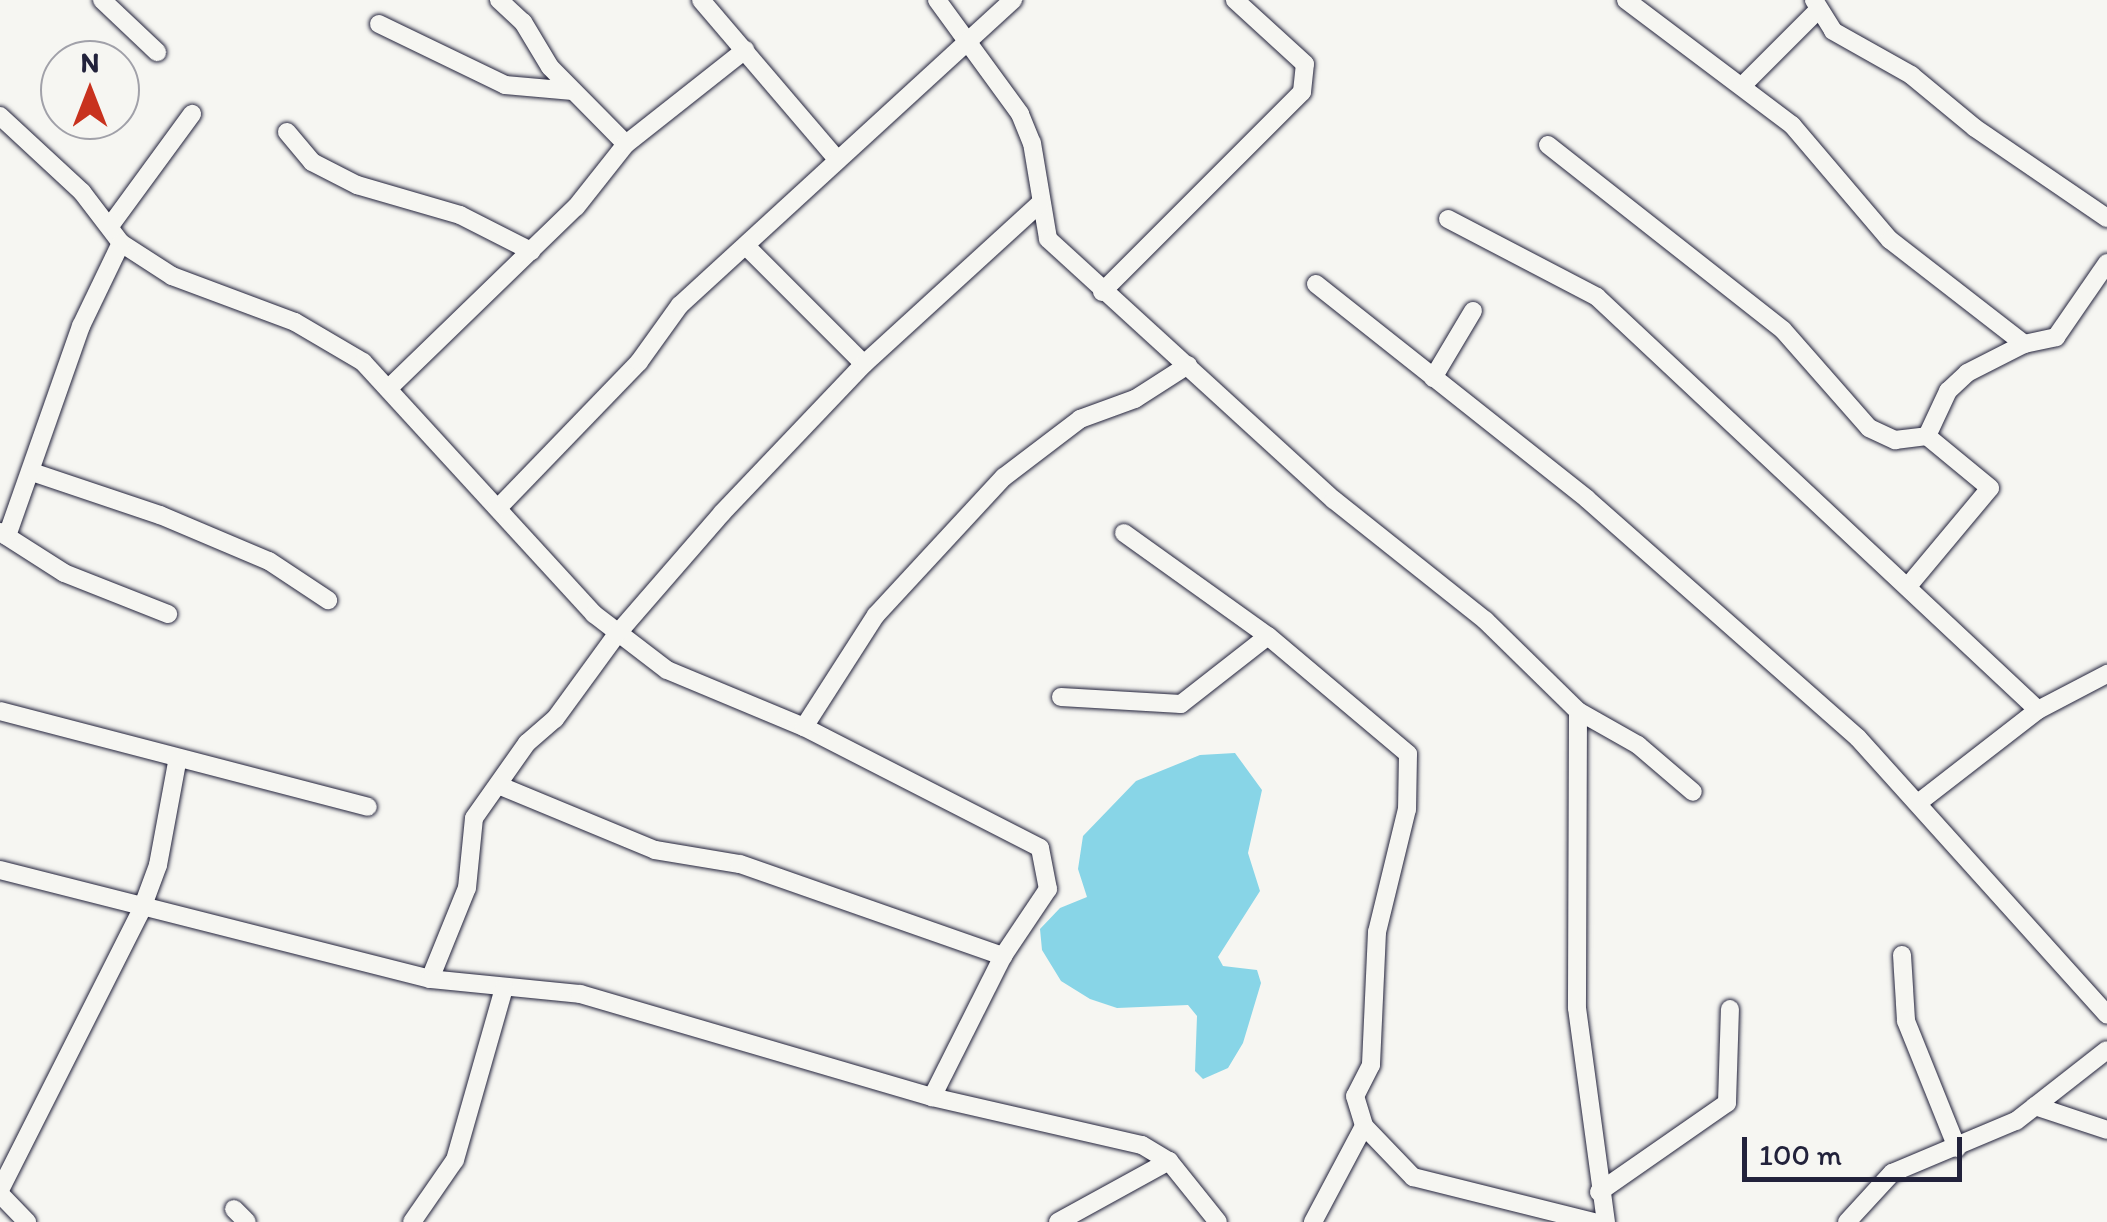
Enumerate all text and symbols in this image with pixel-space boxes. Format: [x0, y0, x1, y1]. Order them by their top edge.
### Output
north arrow [40, 40, 140, 140]
text: N [81, 45, 99, 79]
scale bar [1747, 1117, 1967, 1179]
text: 100 m [1759, 1136, 1842, 1173]

